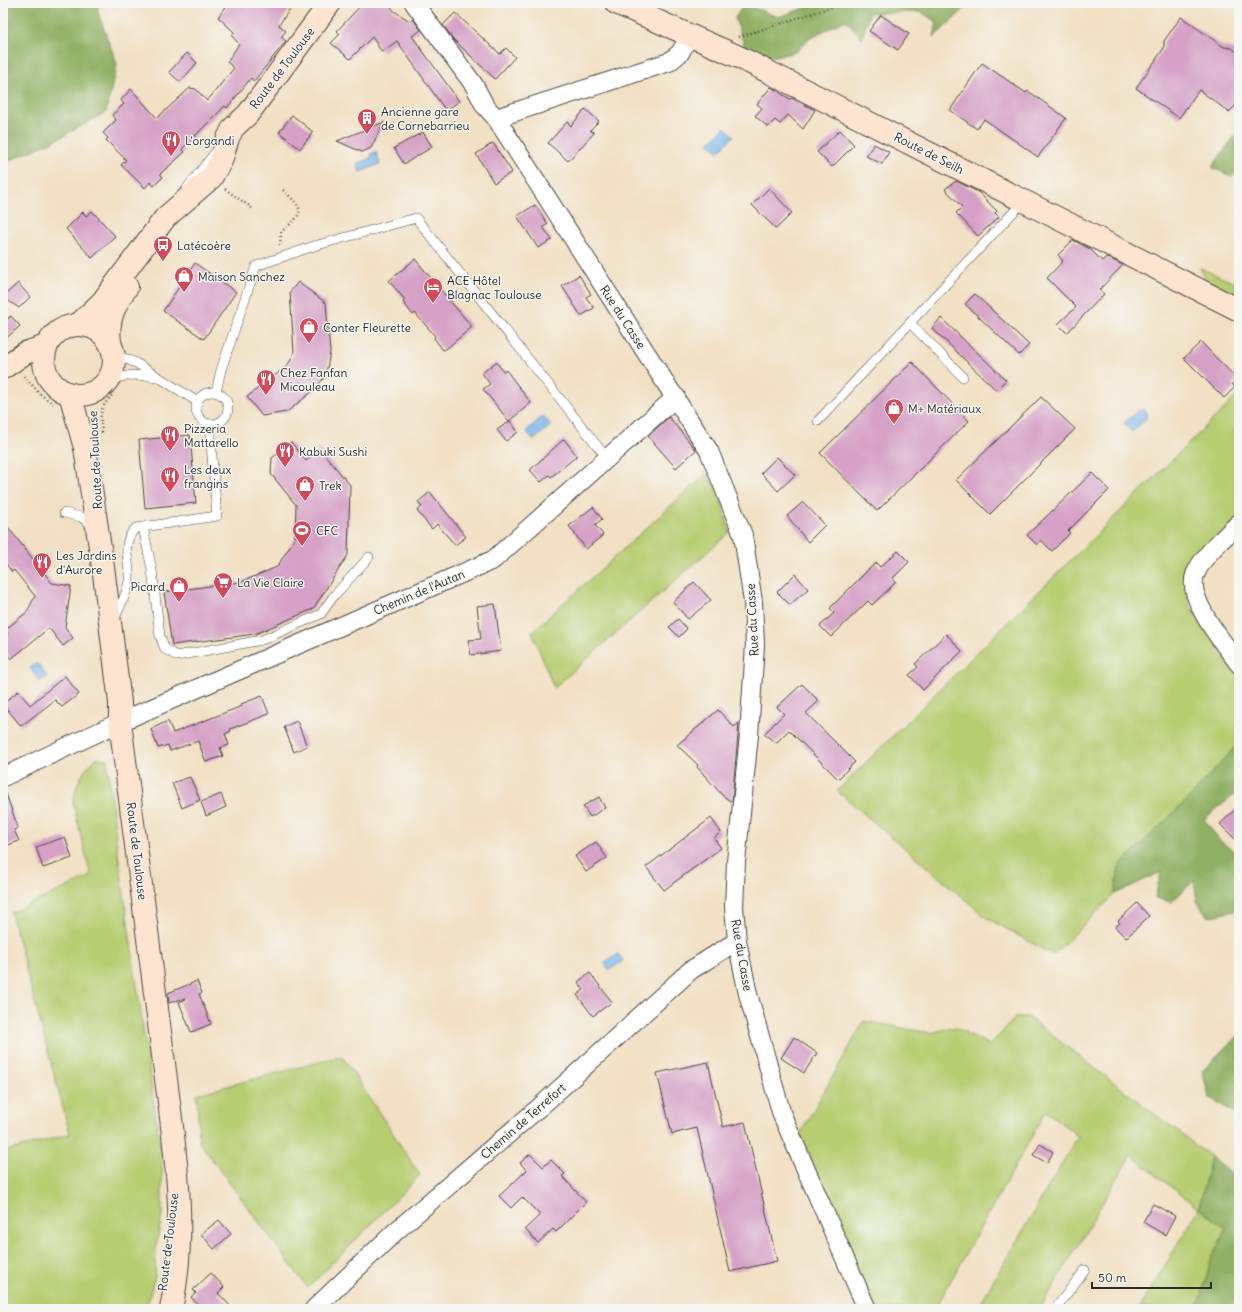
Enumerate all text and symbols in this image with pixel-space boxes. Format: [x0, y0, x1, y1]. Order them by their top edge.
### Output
street label: Route de Toulouse [246, 24, 318, 112]
place label: Ancienne gare de Cornebarrieu [381, 104, 470, 133]
building icon: Ancienne gare de Cornebarrieu [356, 107, 378, 135]
restaurant icon: L'organdi [160, 129, 182, 157]
street label: Route de Seilh [892, 129, 966, 177]
place label: L'organdi [185, 133, 234, 148]
bus stop icon: Latécoère [152, 234, 174, 262]
place label: Latécoère [177, 238, 231, 253]
shop icon: Maison Sanchez [173, 265, 195, 293]
place label: Maison Sanchez [198, 269, 285, 284]
place label: ACE Hôtel Blagnac Toulouse [447, 273, 541, 302]
hotel icon: ACE Hôtel Blagnac Toulouse [422, 276, 444, 304]
street label: Rue du Casse [597, 282, 649, 352]
shop icon: Conter Fleurette [298, 316, 320, 344]
place label: Conter Fleurette [323, 320, 411, 335]
place label: Chez Fanfan Micouleau [280, 365, 347, 394]
restaurant icon: Chez Fanfan Micouleau [255, 368, 277, 396]
shop icon: M+ Matériaux [883, 397, 905, 425]
place label: M+ Matériaux [908, 401, 981, 416]
street label: Route de Toulouse [85, 410, 105, 510]
place label: Pizzeria Mattarello [184, 421, 239, 450]
restaurant icon: Pizzeria Mattarello [159, 424, 181, 452]
restaurant icon: Kabuki Sushi [274, 440, 296, 468]
place label: Kabuki Sushi [299, 444, 367, 459]
place label: Les deux frangins [184, 462, 231, 491]
restaurant icon: Les deux frangins [159, 465, 181, 493]
shop icon: Trek [294, 474, 316, 502]
place label: Trek [319, 478, 342, 493]
sports icon: CFC [291, 519, 313, 547]
place label: CFC [316, 523, 339, 538]
place label: Les Jardins d'Aurore [56, 548, 117, 577]
restaurant icon: Les Jardins d'Aurore [31, 551, 53, 579]
street label: Chemin de l'Autan [371, 566, 467, 618]
supermarket icon: La Vie Claire [212, 571, 234, 599]
shop icon: Picard [168, 575, 190, 603]
place label: La Vie Claire [237, 575, 304, 590]
place label: Picard [130, 579, 165, 594]
street label: Rue du Casse [743, 583, 761, 657]
street label: Route de Toulouse [124, 801, 150, 901]
street label: Rue du Casse [728, 918, 756, 992]
street label: Chemin de Terrefort [477, 1080, 569, 1162]
street label: Route de Toulouse [155, 1192, 181, 1292]
scale bar [1092, 1264, 1211, 1290]
text: 50 m [1098, 1270, 1127, 1285]

